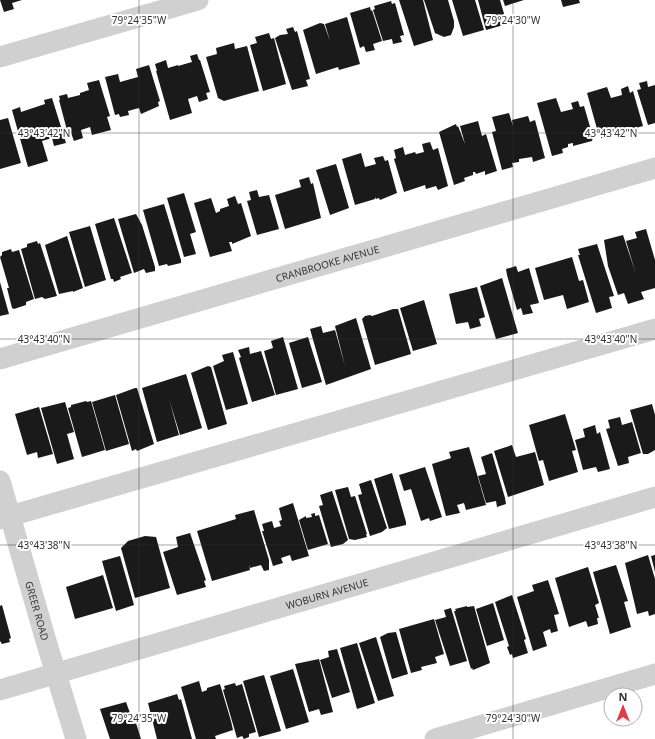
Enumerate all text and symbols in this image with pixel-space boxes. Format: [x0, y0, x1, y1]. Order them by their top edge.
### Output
text: 79°24'35"W [112, 13, 167, 27]
text: 79°24'30"W [486, 13, 541, 27]
text: 43°43'42"N [18, 126, 70, 140]
text: 43°43'42"N [585, 126, 637, 140]
street label: CRANBROOKE AVENUE [274, 242, 381, 285]
text: 43°43'40"N [18, 332, 70, 346]
text: 43°43'40"N [585, 332, 637, 346]
text: 43°43'38"N [18, 538, 70, 552]
text: 43°43'38"N [585, 538, 637, 552]
street label: WOBURN AVENUE [284, 575, 370, 612]
street label: GREER ROAD [22, 579, 52, 642]
north arrow [603, 687, 643, 727]
text: N [619, 689, 627, 704]
text: 79°24'35"W [112, 711, 167, 725]
text: 79°24'30"W [486, 711, 541, 725]

